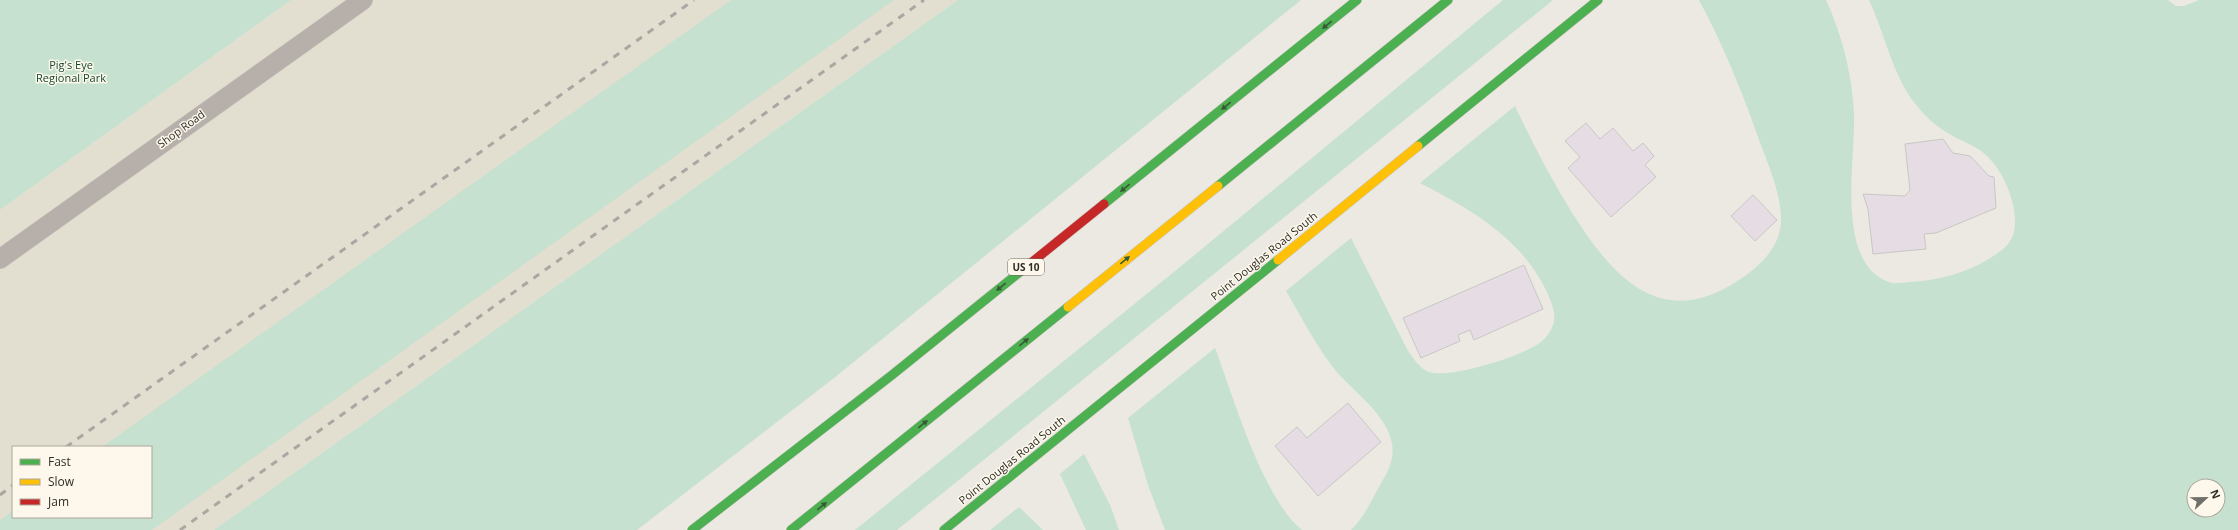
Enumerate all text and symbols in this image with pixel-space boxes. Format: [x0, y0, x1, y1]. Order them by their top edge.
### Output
one-way arrow [1321, 20, 1332, 29]
park label: Pig's Eye Regional Park [36, 57, 106, 85]
one-way arrow [1220, 102, 1231, 111]
street label: Shop Road [154, 106, 207, 151]
one-way arrow [1119, 184, 1130, 192]
street label: Point Douglas Road South [1207, 208, 1320, 303]
one-way arrow [1119, 256, 1130, 265]
road number: US 10 [1008, 259, 1044, 275]
one-way arrow [996, 283, 1007, 291]
one-way arrow [1018, 338, 1029, 346]
street label: Point Douglas Road South [955, 412, 1068, 507]
one-way arrow [917, 420, 928, 429]
legend [12, 446, 152, 518]
text: Fast [48, 453, 71, 470]
text: Slow [48, 473, 75, 490]
north arrow [2186, 478, 2226, 518]
text: N [2207, 487, 2224, 501]
text: Jam [47, 493, 69, 510]
one-way arrow [816, 501, 827, 510]

